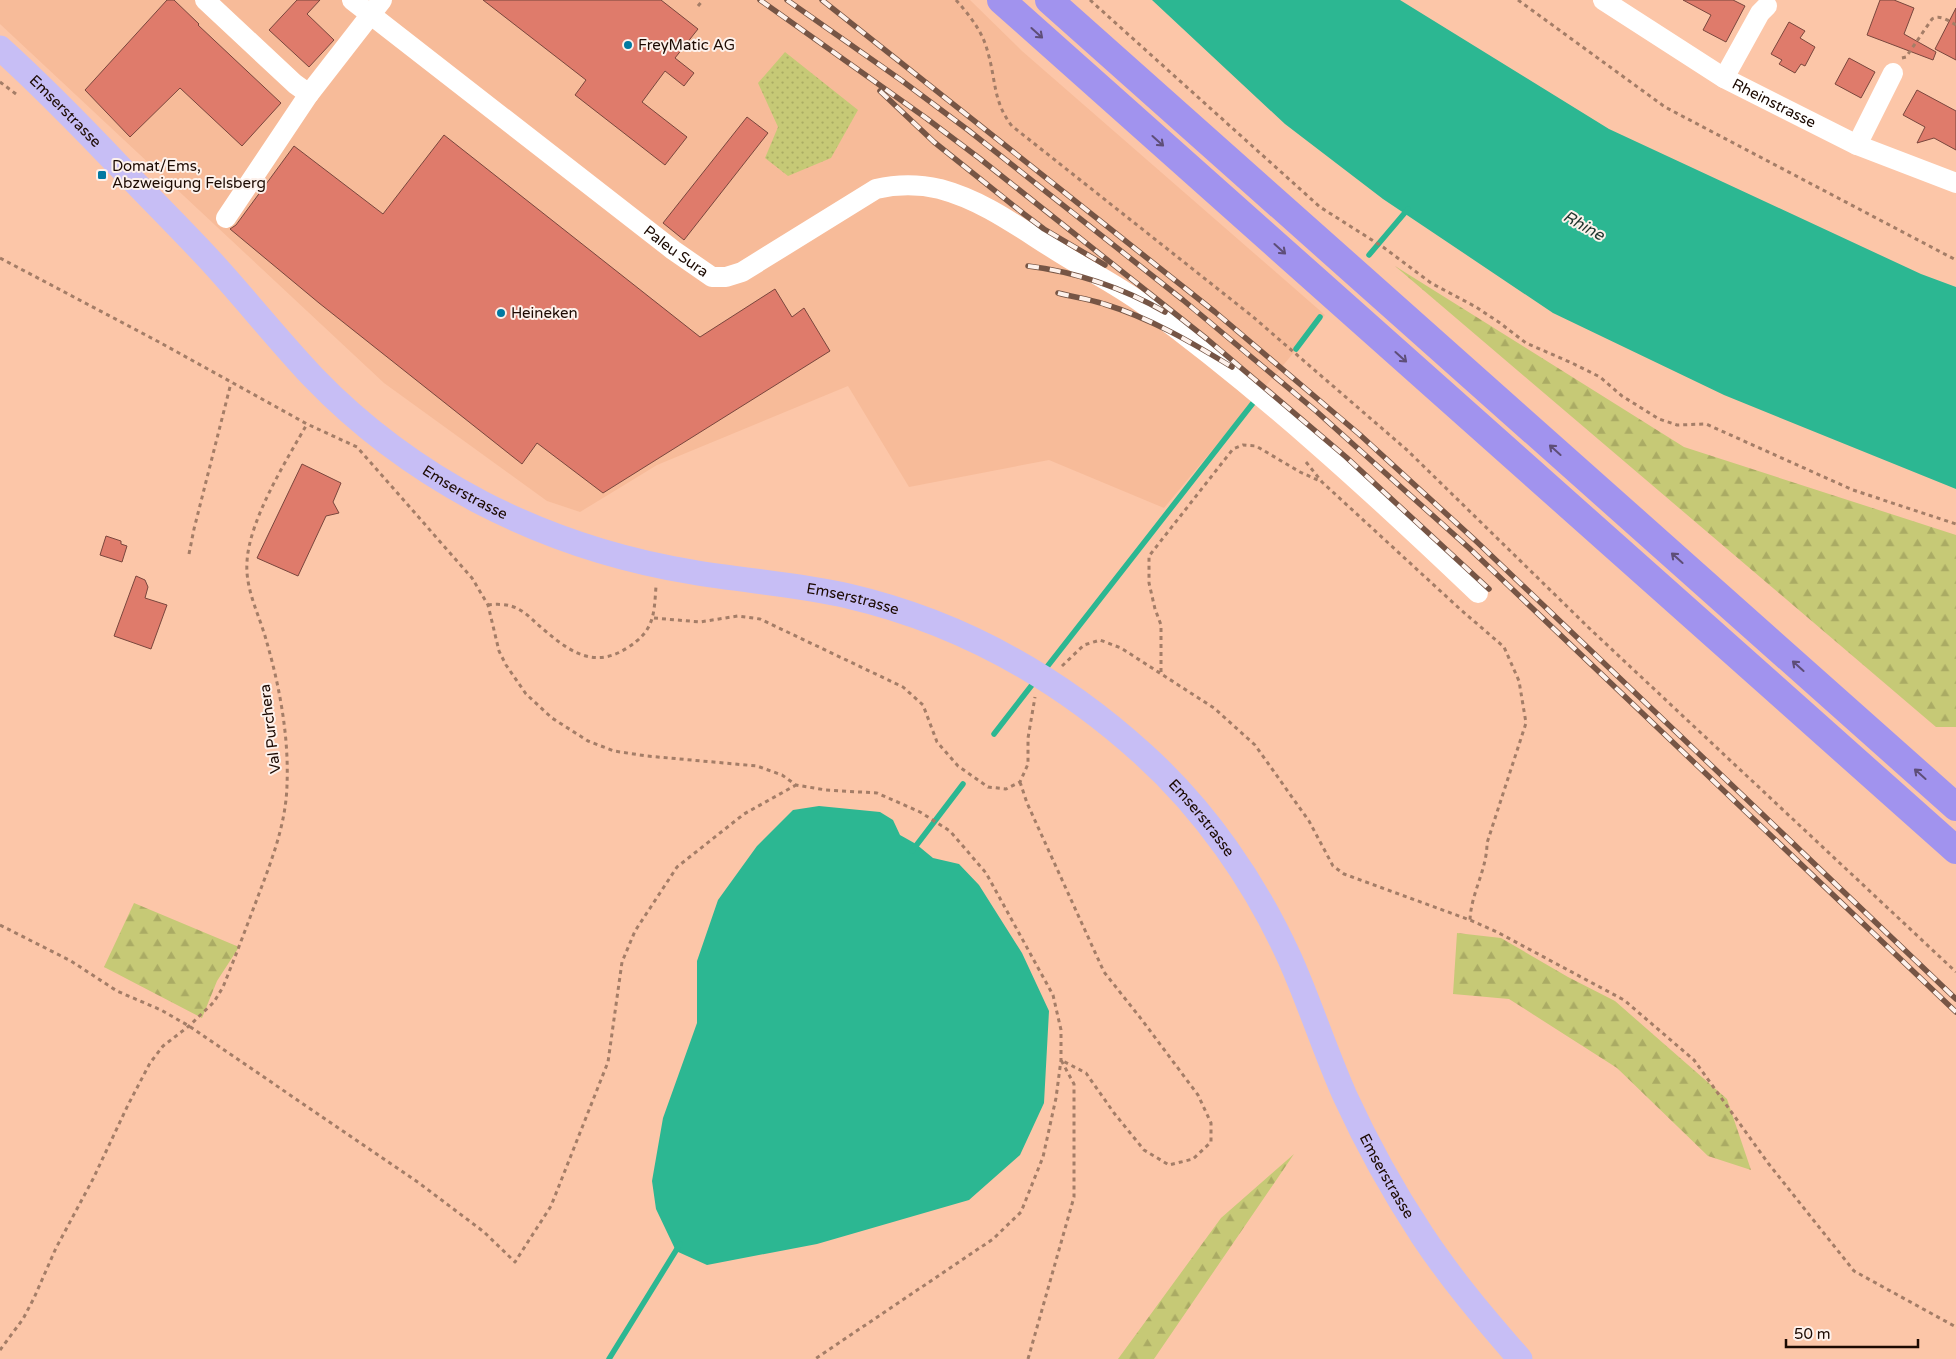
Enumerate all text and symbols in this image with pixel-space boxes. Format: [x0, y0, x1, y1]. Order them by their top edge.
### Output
one-way arrow [1030, 27, 1043, 38]
place label: FreyMatic AG [638, 36, 735, 54]
marker: FreyMatic AG [622, 39, 634, 51]
street label: Emserstrasse [26, 71, 105, 151]
street label: Rheinstrasse [1729, 75, 1819, 132]
one-way arrow [1152, 135, 1165, 147]
place label: Domat/Ems, Abzweigung Felsberg [112, 157, 266, 192]
marker: Domat/Ems, Abzweigung Felsberg [96, 169, 108, 181]
water label: Rhine [1559, 206, 1608, 246]
street label: Paleu Sura [640, 222, 712, 281]
one-way arrow [1273, 243, 1286, 255]
place label: Heineken [511, 304, 578, 322]
marker: Heineken [495, 307, 507, 319]
one-way arrow [1395, 351, 1408, 363]
one-way arrow [1549, 444, 1562, 456]
street label: Emserstrasse [419, 461, 510, 523]
one-way arrow [1670, 552, 1683, 564]
street label: Emserstrasse [805, 579, 901, 619]
one-way arrow [1792, 660, 1805, 672]
street label: Val Purchera [256, 683, 284, 775]
one-way arrow [1913, 768, 1926, 780]
street label: Emserstrasse [1165, 775, 1238, 860]
street label: Emserstrasse [1356, 1131, 1418, 1222]
scale bar [1786, 1316, 1918, 1348]
text: 50 m [1794, 1325, 1831, 1343]

